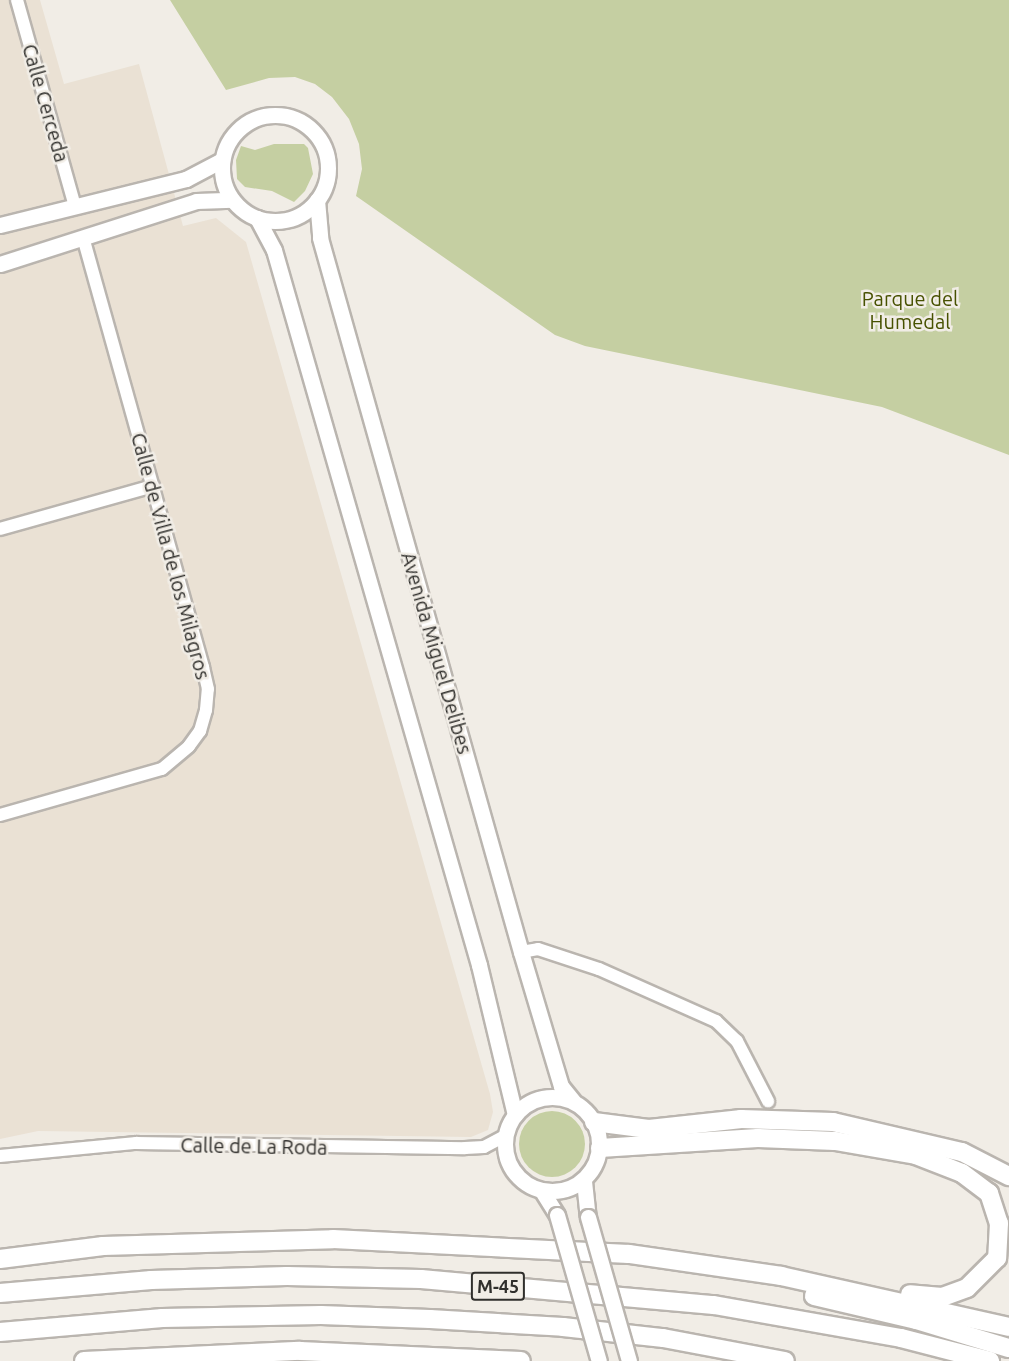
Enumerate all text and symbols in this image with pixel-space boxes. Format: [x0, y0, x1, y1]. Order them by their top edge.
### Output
street label: Calle Cerceda [18, 41, 74, 165]
park label: Parque del Humedal [862, 286, 958, 333]
street label: Calle de Villa de los Milagros [126, 430, 216, 682]
street label: Avenida Miguel Delibes [397, 549, 477, 757]
street label: Calle de La Roda [180, 1133, 328, 1159]
road number: M-45 [470, 1271, 526, 1301]

